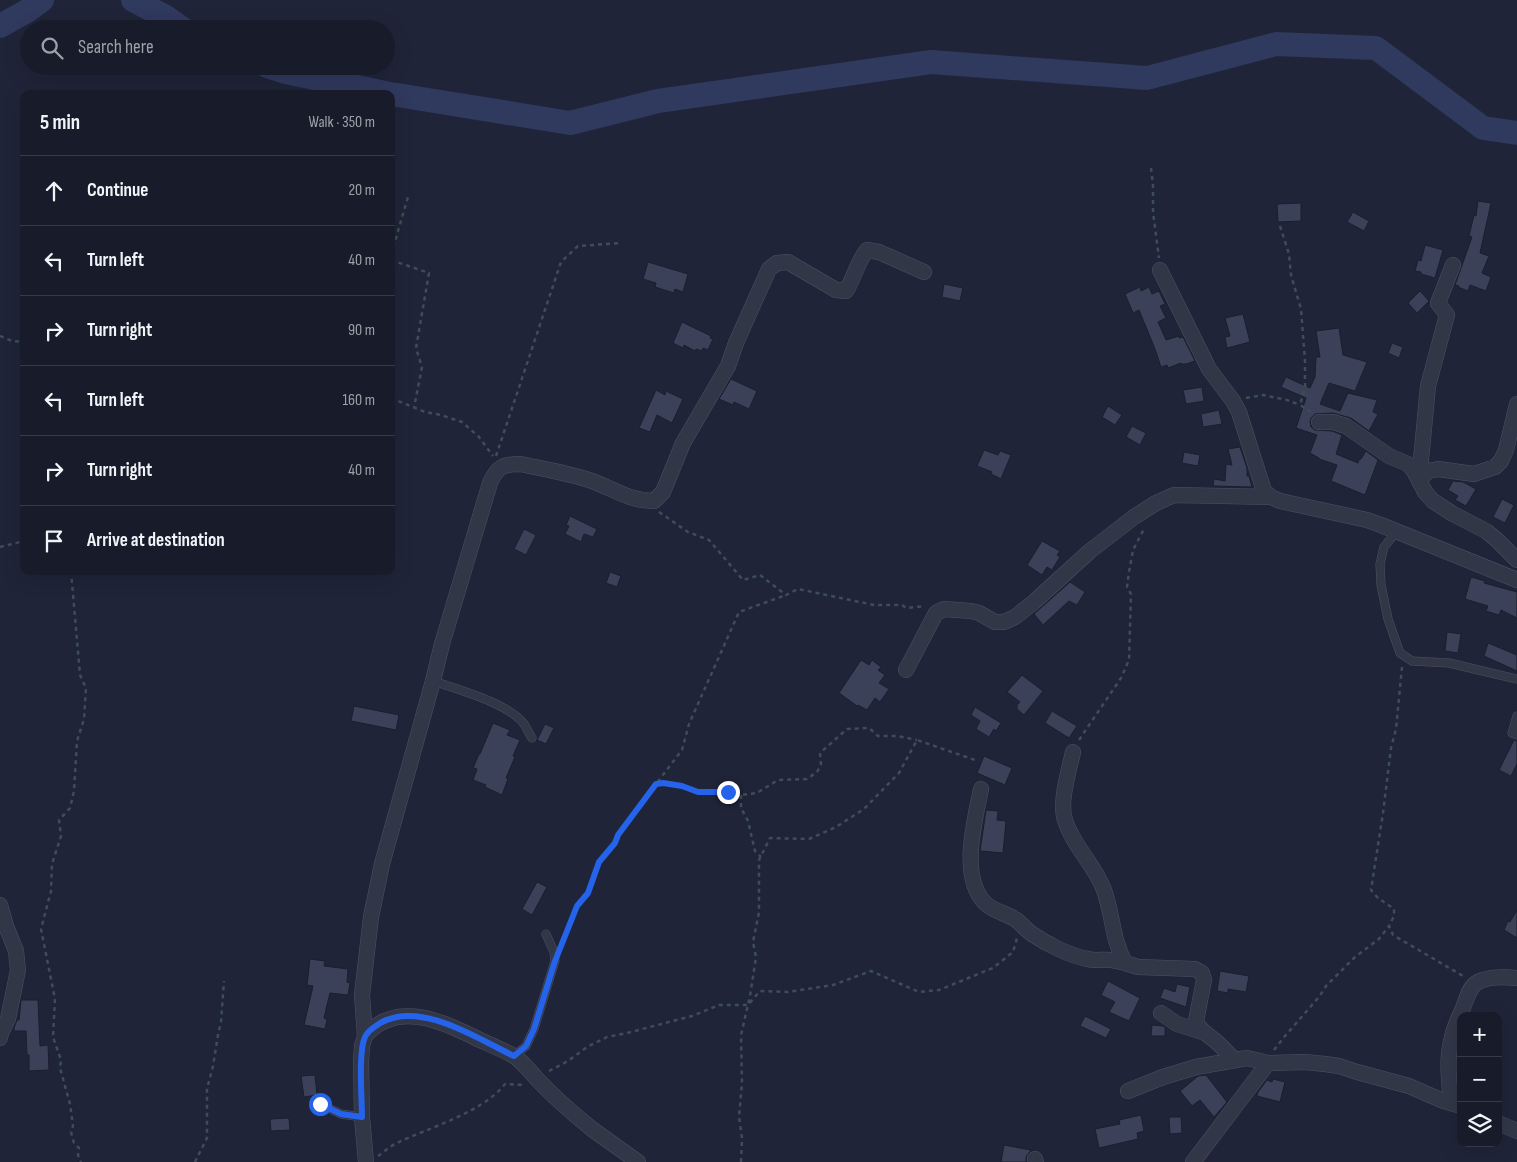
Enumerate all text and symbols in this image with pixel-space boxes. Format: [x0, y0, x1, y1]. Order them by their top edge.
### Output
search box [20, 20, 395, 75]
icon: search [38, 34, 66, 62]
text: Search here [78, 36, 154, 59]
text: 5 min [40, 110, 80, 135]
text: Walk · 350 m [308, 113, 375, 132]
icon: ahead [40, 177, 68, 205]
text: Continue [87, 179, 148, 202]
text: 20 m [348, 181, 375, 200]
icon: left [40, 247, 68, 275]
text: Turn left [87, 249, 144, 272]
text: 40 m [348, 251, 375, 270]
icon: right [40, 317, 68, 345]
text: Turn right [87, 319, 152, 342]
text: 90 m [348, 321, 375, 340]
icon: left [40, 387, 68, 415]
text: Turn left [87, 389, 144, 412]
text: 160 m [342, 391, 375, 410]
icon: right [40, 457, 68, 485]
text: Turn right [87, 459, 152, 482]
text: 40 m [348, 461, 375, 480]
icon: arrive [40, 527, 68, 555]
text: Arrive at destination [87, 529, 225, 552]
route end [717, 781, 740, 804]
map controls [1457, 1012, 1502, 1147]
button: + [1457, 1012, 1502, 1057]
button: − [1457, 1057, 1502, 1102]
route start [309, 1093, 332, 1116]
button: layers [1457, 1102, 1502, 1147]

